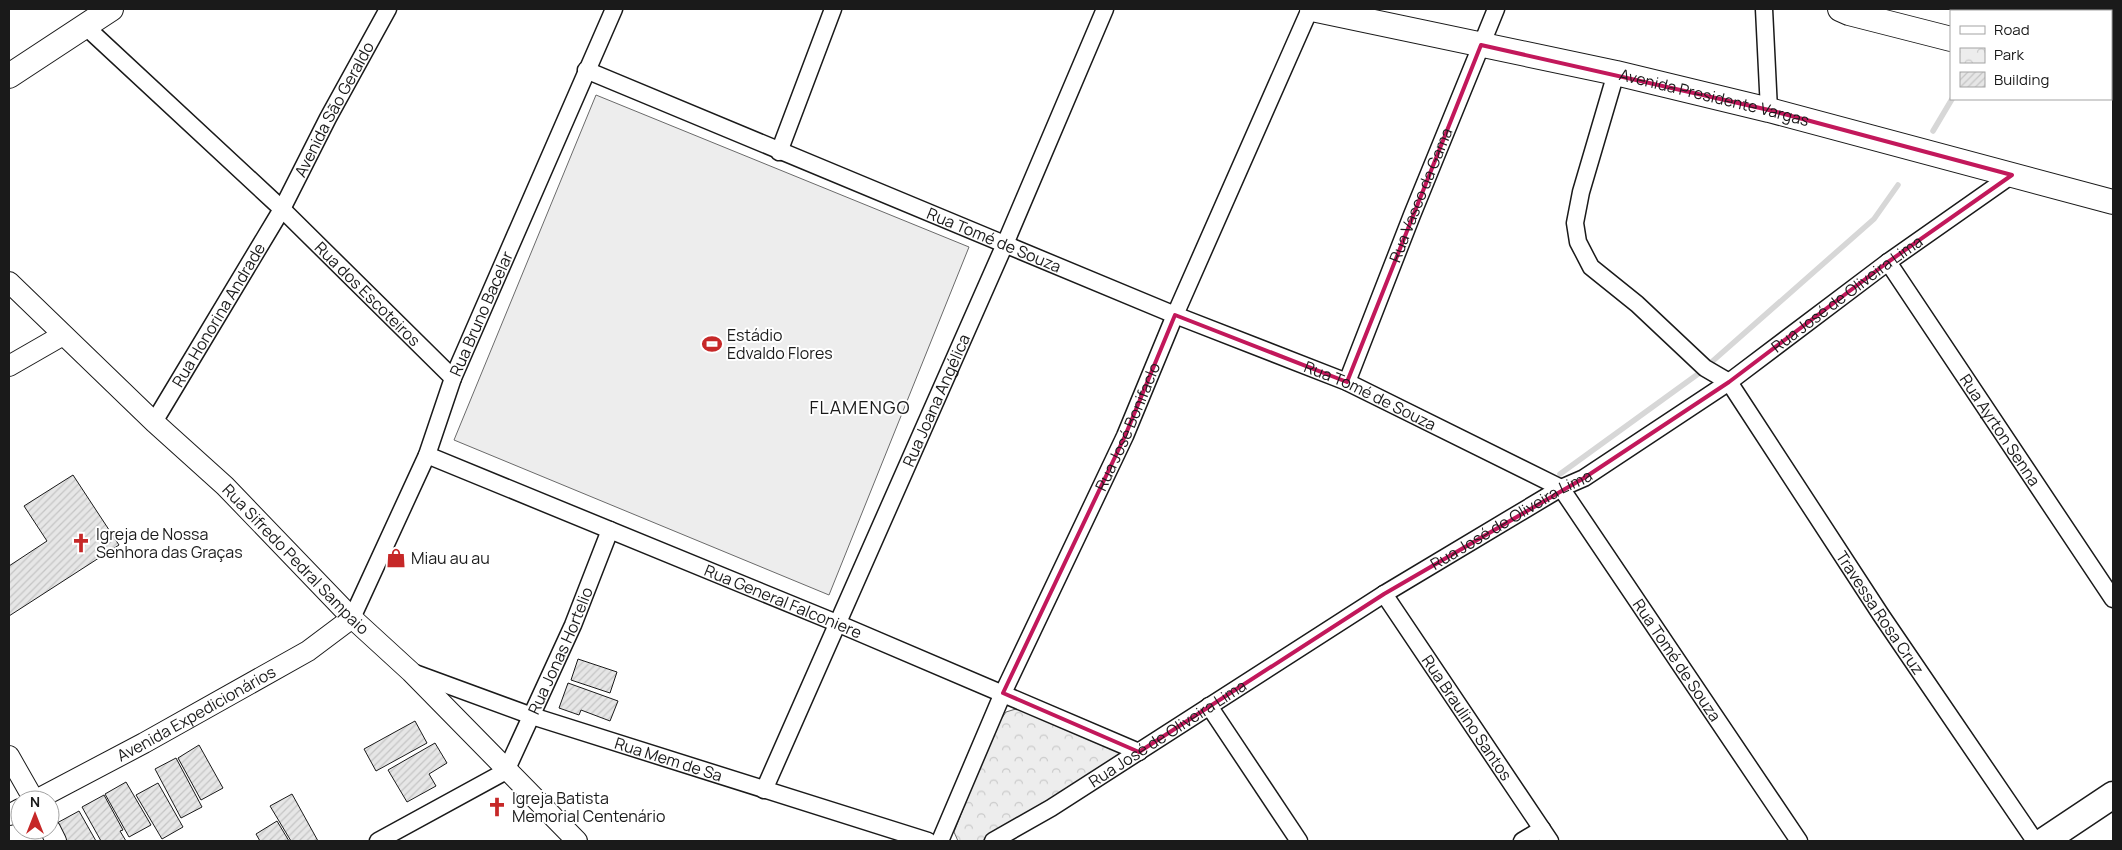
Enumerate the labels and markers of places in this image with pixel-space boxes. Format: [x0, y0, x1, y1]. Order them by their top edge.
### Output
place label: Estádio Edvaldo Flores [727, 324, 833, 364]
sports icon: Estádio Edvaldo Flores [701, 333, 723, 355]
place label: Igreja de Nossa Senhora das Graças [96, 523, 243, 563]
church icon: Igreja de Nossa Senhora das Graças [70, 532, 92, 554]
shop icon: Miau au au [385, 547, 407, 569]
place label: Miau au au [411, 547, 490, 569]
place label: Igreja Batista Memorial Centenário [512, 787, 666, 827]
church icon: Igreja Batista Memorial Centenário [486, 796, 508, 818]

